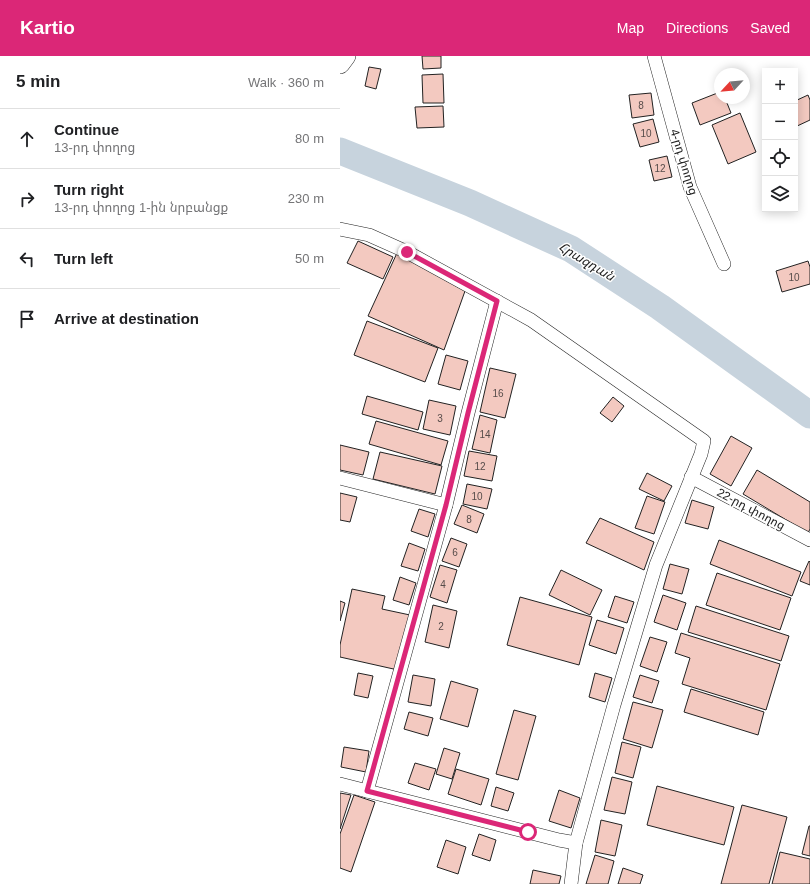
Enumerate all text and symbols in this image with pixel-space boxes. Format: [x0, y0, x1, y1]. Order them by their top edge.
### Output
text: Kartio [20, 17, 75, 38]
text: Map [617, 20, 644, 36]
text: Directions [666, 20, 728, 36]
text: Saved [750, 20, 790, 36]
north arrow [714, 68, 750, 104]
map controls [762, 68, 798, 212]
button: + [762, 68, 798, 104]
text: 5 min [16, 72, 60, 91]
text: Walk · 360 m [248, 75, 324, 90]
house number: 8 [638, 100, 644, 111]
button: − [762, 104, 798, 140]
text: Continue [54, 121, 119, 138]
street label: 4-րդ փողոց [667, 127, 701, 197]
icon: ahead [16, 128, 38, 150]
house number: 10 [640, 128, 652, 139]
text: 80 m [295, 131, 324, 146]
text: 13-րդ փողոց [54, 140, 135, 155]
button: locate [762, 140, 798, 176]
house number: 12 [654, 163, 666, 174]
button: layers [762, 176, 798, 212]
text: Turn right [54, 181, 124, 198]
icon: right [16, 188, 38, 210]
text: 230 m [288, 191, 324, 206]
text: 13-րդ փողոց 1-ին նրբանցք [54, 200, 228, 215]
water label: Հրազդան [556, 239, 618, 285]
route end [398, 243, 416, 261]
icon: left [16, 248, 38, 270]
text: Turn left [54, 250, 113, 267]
text: 50 m [295, 251, 324, 266]
house number: 10 [788, 272, 800, 283]
icon: arrive [16, 308, 38, 330]
text: Arrive at destination [54, 310, 199, 327]
house number: 16 [492, 388, 504, 399]
house number: 3 [437, 413, 443, 424]
house number: 14 [479, 429, 491, 440]
house number: 12 [474, 461, 486, 472]
street label: 22-րդ փողոց [715, 485, 787, 533]
house number: 10 [471, 491, 483, 502]
house number: 8 [466, 514, 472, 525]
house number: 6 [452, 547, 458, 558]
house number: 4 [440, 579, 446, 590]
house number: 2 [438, 621, 444, 632]
route start [519, 823, 537, 841]

